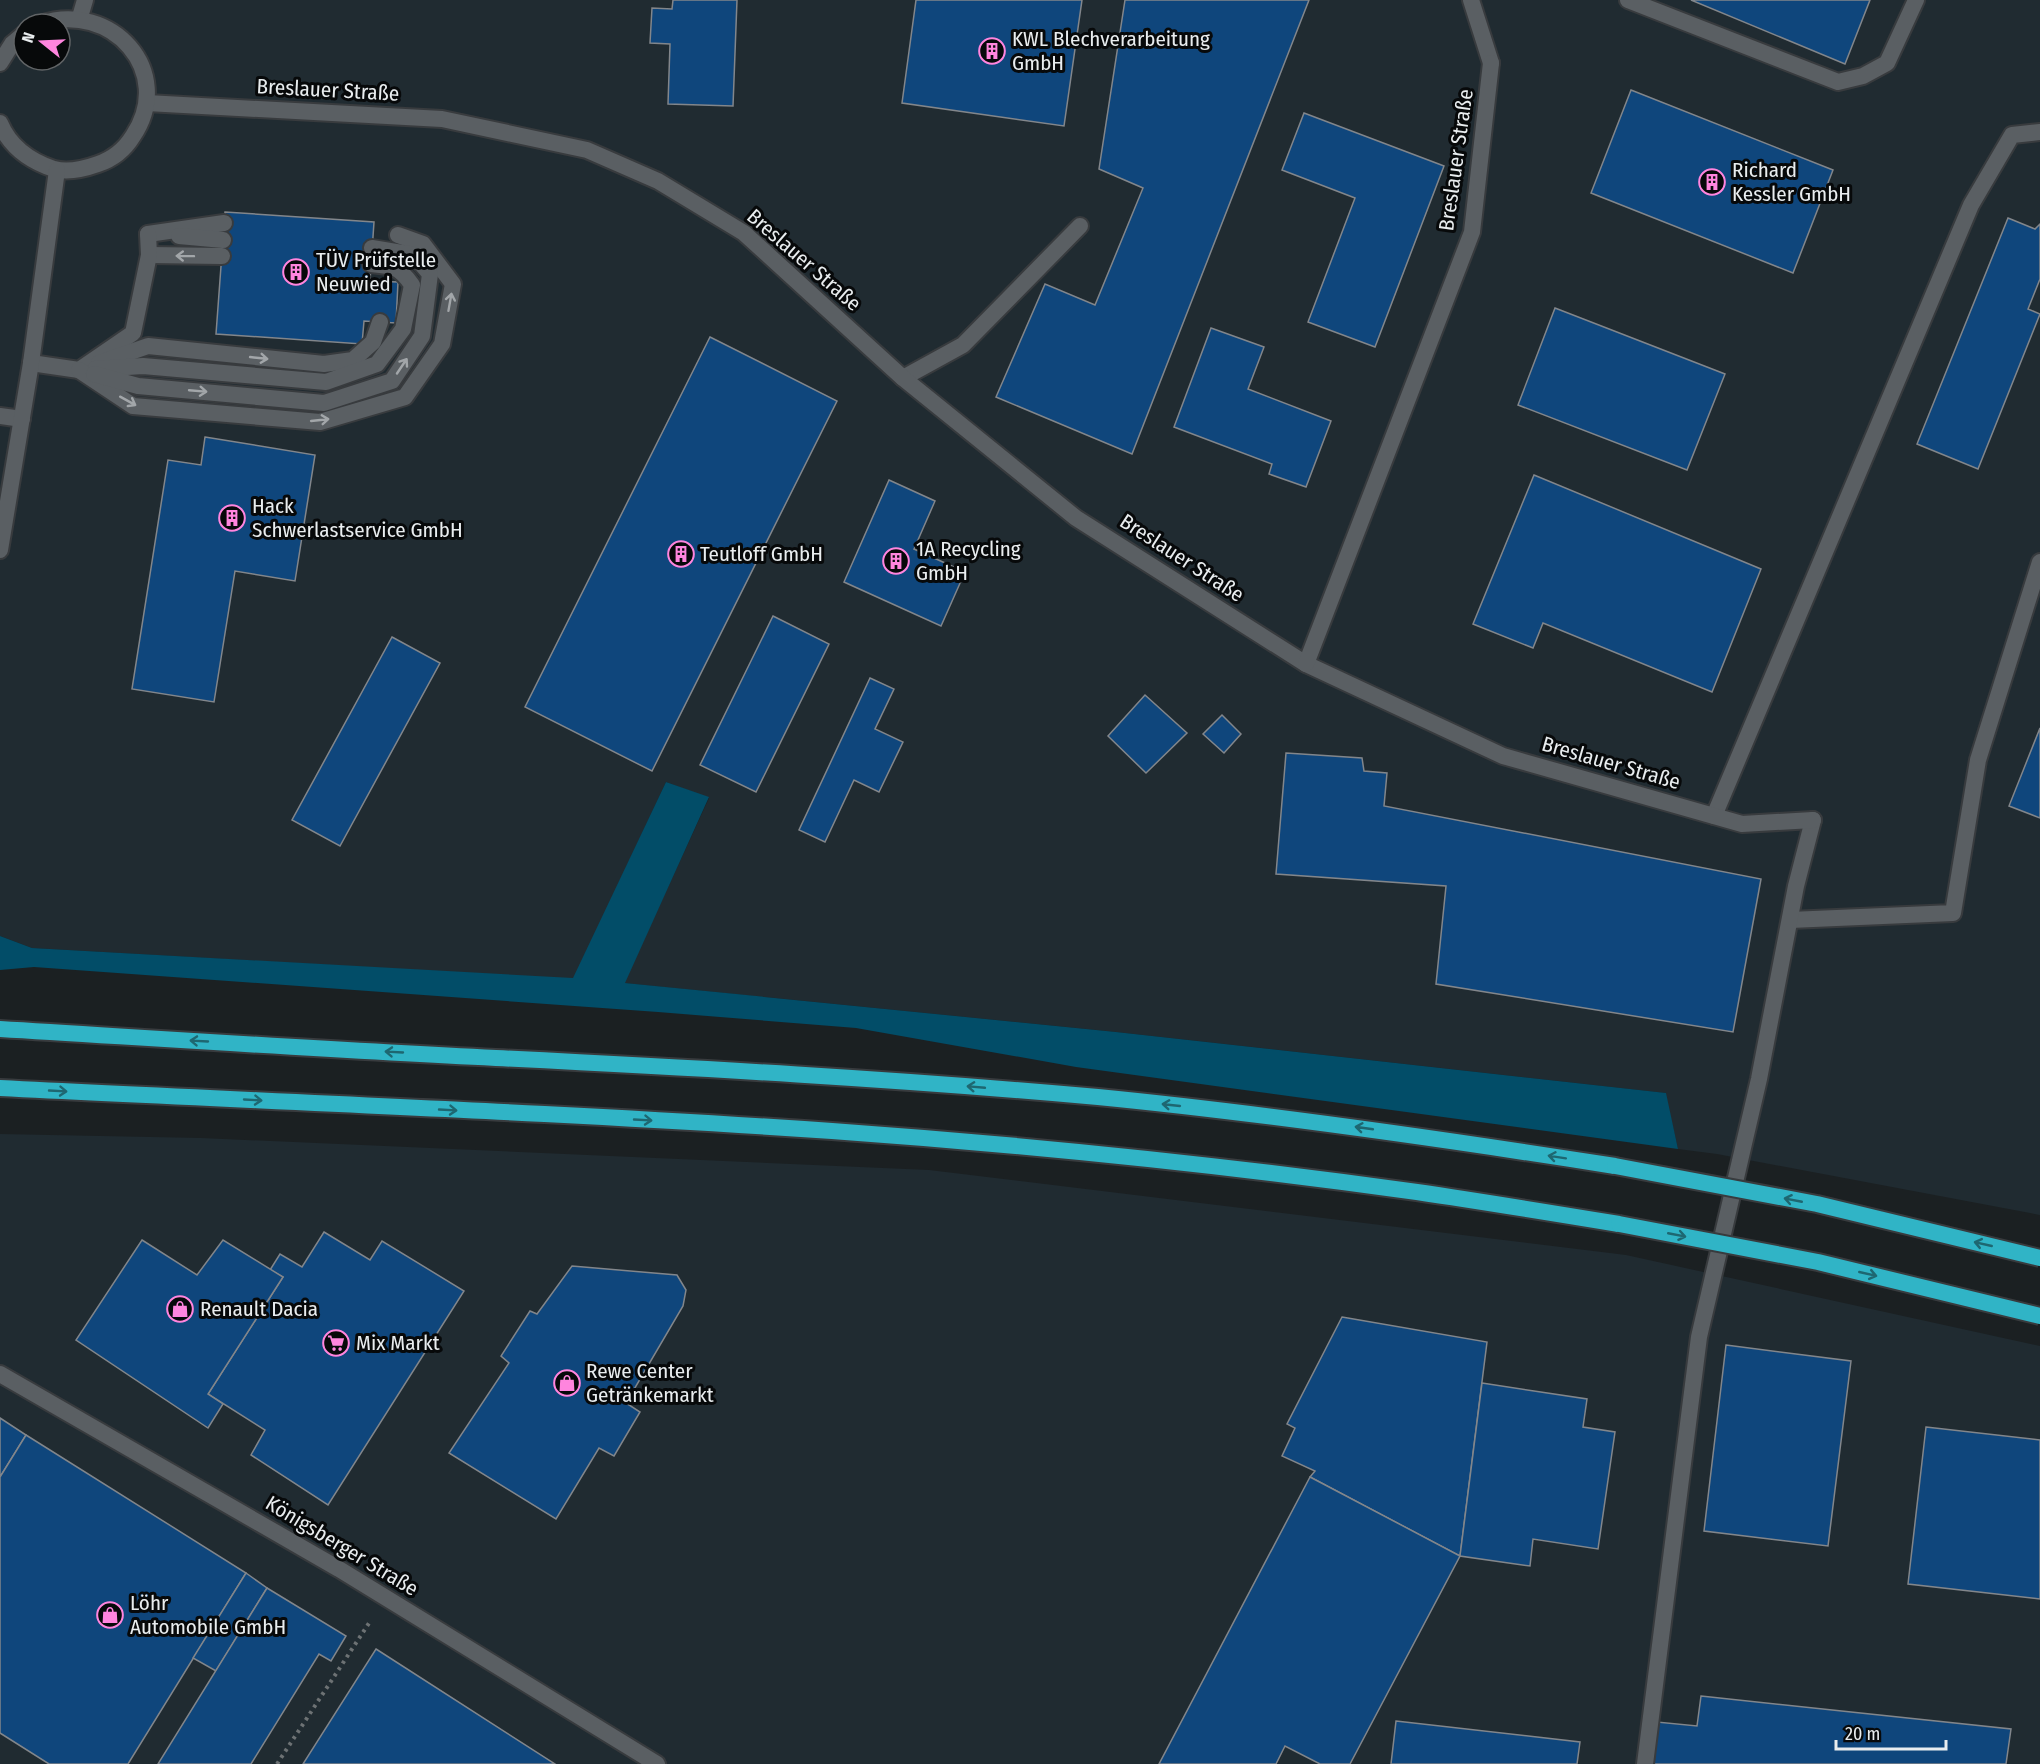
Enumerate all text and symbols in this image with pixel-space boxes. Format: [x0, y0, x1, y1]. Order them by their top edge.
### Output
north arrow [12, 12, 72, 72]
place label: KWL Blechverarbeitung GmbH [1012, 26, 1210, 76]
text: N [18, 30, 39, 45]
building icon: KWL Blechverarbeitung GmbH [977, 36, 1007, 66]
street label: Breslauer Straße [256, 73, 400, 107]
street label: Breslauer Straße [1433, 87, 1479, 233]
place label: Richard Kessler GmbH [1732, 157, 1851, 207]
building icon: Richard Kessler GmbH [1697, 167, 1727, 197]
street label: Breslauer Straße [742, 203, 866, 317]
place label: TÜV Prüfstelle Neuwied [316, 247, 436, 297]
one-way arrow [176, 250, 196, 262]
building icon: TÜV Prüfstelle Neuwied [281, 257, 311, 287]
one-way arrow [444, 293, 455, 313]
one-way arrow [248, 353, 268, 364]
one-way arrow [396, 358, 408, 375]
one-way arrow [187, 386, 207, 397]
one-way arrow [119, 395, 136, 407]
one-way arrow [310, 414, 330, 425]
place label: Hack Schwerlastservice GmbH [252, 493, 463, 543]
building icon: Hack Schwerlastservice GmbH [217, 503, 247, 533]
street label: Breslauer Straße [1115, 508, 1249, 608]
place label: 1A Recycling GmbH [916, 536, 1021, 586]
building icon: Teutloff GmbH [666, 539, 696, 569]
place label: Teutloff GmbH [700, 541, 823, 567]
building icon: 1A Recycling GmbH [881, 546, 911, 576]
street label: Breslauer Straße [1539, 731, 1683, 795]
one-way arrow [190, 1035, 210, 1046]
one-way arrow [385, 1046, 405, 1057]
one-way arrow [967, 1082, 987, 1093]
one-way arrow [48, 1085, 68, 1096]
one-way arrow [243, 1095, 263, 1106]
one-way arrow [1161, 1099, 1181, 1110]
one-way arrow [437, 1105, 457, 1116]
one-way arrow [632, 1114, 652, 1125]
one-way arrow [1355, 1122, 1375, 1133]
one-way arrow [1548, 1151, 1567, 1162]
one-way arrow [1784, 1194, 1804, 1205]
one-way arrow [1666, 1230, 1686, 1241]
one-way arrow [1974, 1237, 1993, 1249]
one-way arrow [1858, 1269, 1877, 1281]
shop icon: Renault Dacia [165, 1294, 195, 1324]
place label: Renault Dacia [200, 1296, 318, 1322]
supermarket icon: Mix Markt [321, 1328, 351, 1358]
place label: Mix Markt [356, 1330, 440, 1356]
place label: Rewe Center Getränkemarkt [586, 1358, 714, 1408]
shop icon: Rewe Center Getränkemarkt [552, 1368, 582, 1398]
street label: Königsberger Straße [261, 1490, 423, 1602]
place label: Löhr Automobile GmbH [130, 1590, 286, 1640]
shop icon: Löhr Automobile GmbH [95, 1600, 125, 1630]
scale bar [1836, 1713, 1946, 1751]
text: 20 m [1845, 1723, 1880, 1745]

